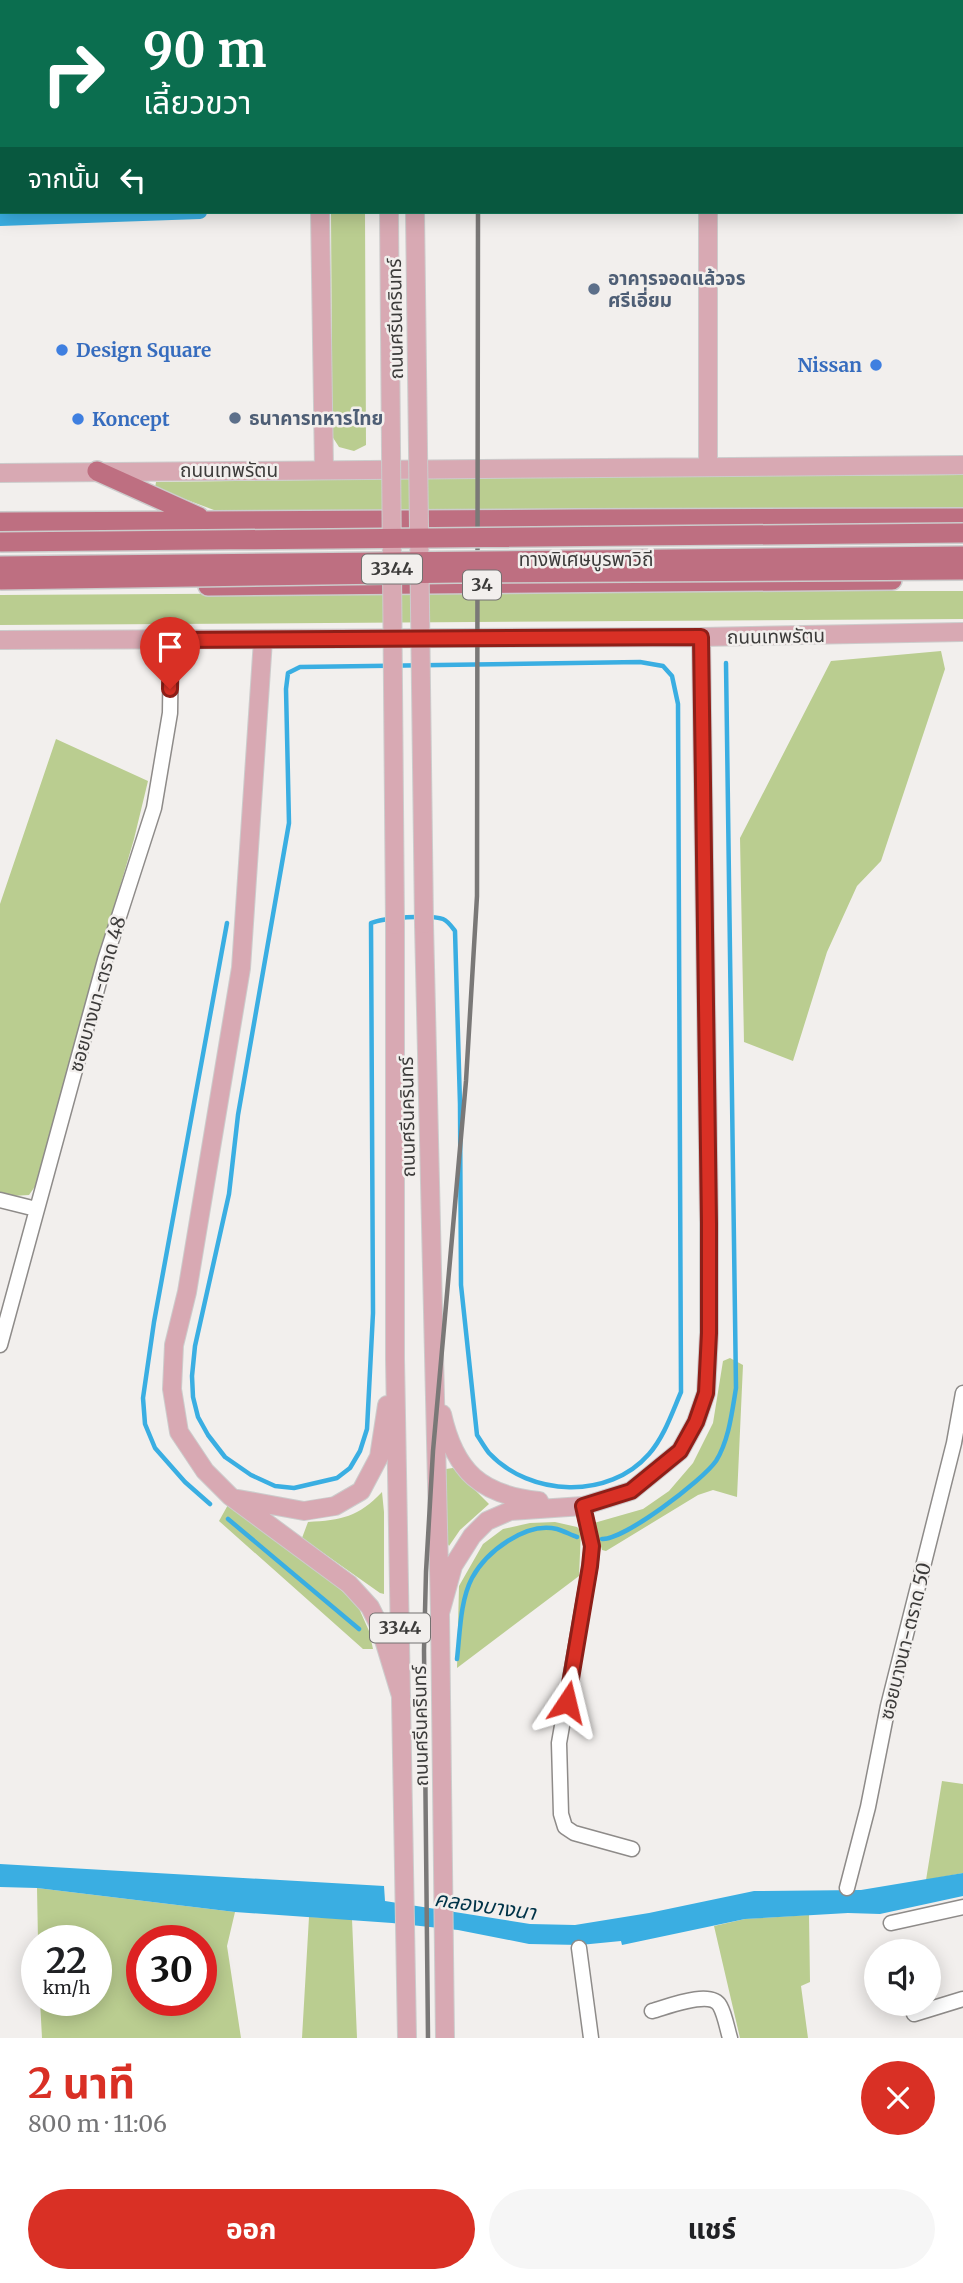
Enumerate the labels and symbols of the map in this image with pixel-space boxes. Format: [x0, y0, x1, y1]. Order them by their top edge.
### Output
street label: ถนนศรีนครินทร์ [382, 257, 408, 380]
place label: อาคารจอดแล้วจร ศรีเอี่ยม [608, 266, 746, 312]
marker: อาคารจอดแล้วจร ศรีเอี่ยม [586, 281, 602, 297]
place label: Design Square [76, 338, 211, 362]
marker: Design Square [54, 342, 70, 358]
place label: Nissan [798, 353, 862, 377]
marker: Nissan [868, 357, 884, 373]
place label: ธนาคารทหารไทย [249, 406, 383, 430]
place label: Koncept [92, 407, 170, 431]
marker: ธนาคารทหารไทย [227, 410, 243, 426]
marker: Koncept [70, 411, 86, 427]
street label: ถนนเทพรัตน [180, 458, 278, 482]
street label: ทางพิเศษบูรพาวิถี [519, 547, 653, 572]
road number: 3344 [362, 554, 422, 584]
road number: 34 [463, 570, 501, 600]
pin [140, 617, 200, 689]
street label: ถนนเทพรัตน [727, 623, 825, 649]
street label: ซอยบางนา-ตราด 48 [63, 913, 131, 1075]
street label: ถนนศรีนครินทร์ [394, 1055, 420, 1178]
street label: ซอยบางนา-ตราด 50 [874, 1560, 936, 1722]
road number: 3344 [370, 1614, 430, 1643]
street label: ถนนศรีนครินทร์ [407, 1664, 433, 1787]
position arrow [530, 1665, 604, 1739]
water label: คลองบางนา [433, 1885, 539, 1926]
speed limit sign: 30 [126, 1925, 217, 2016]

